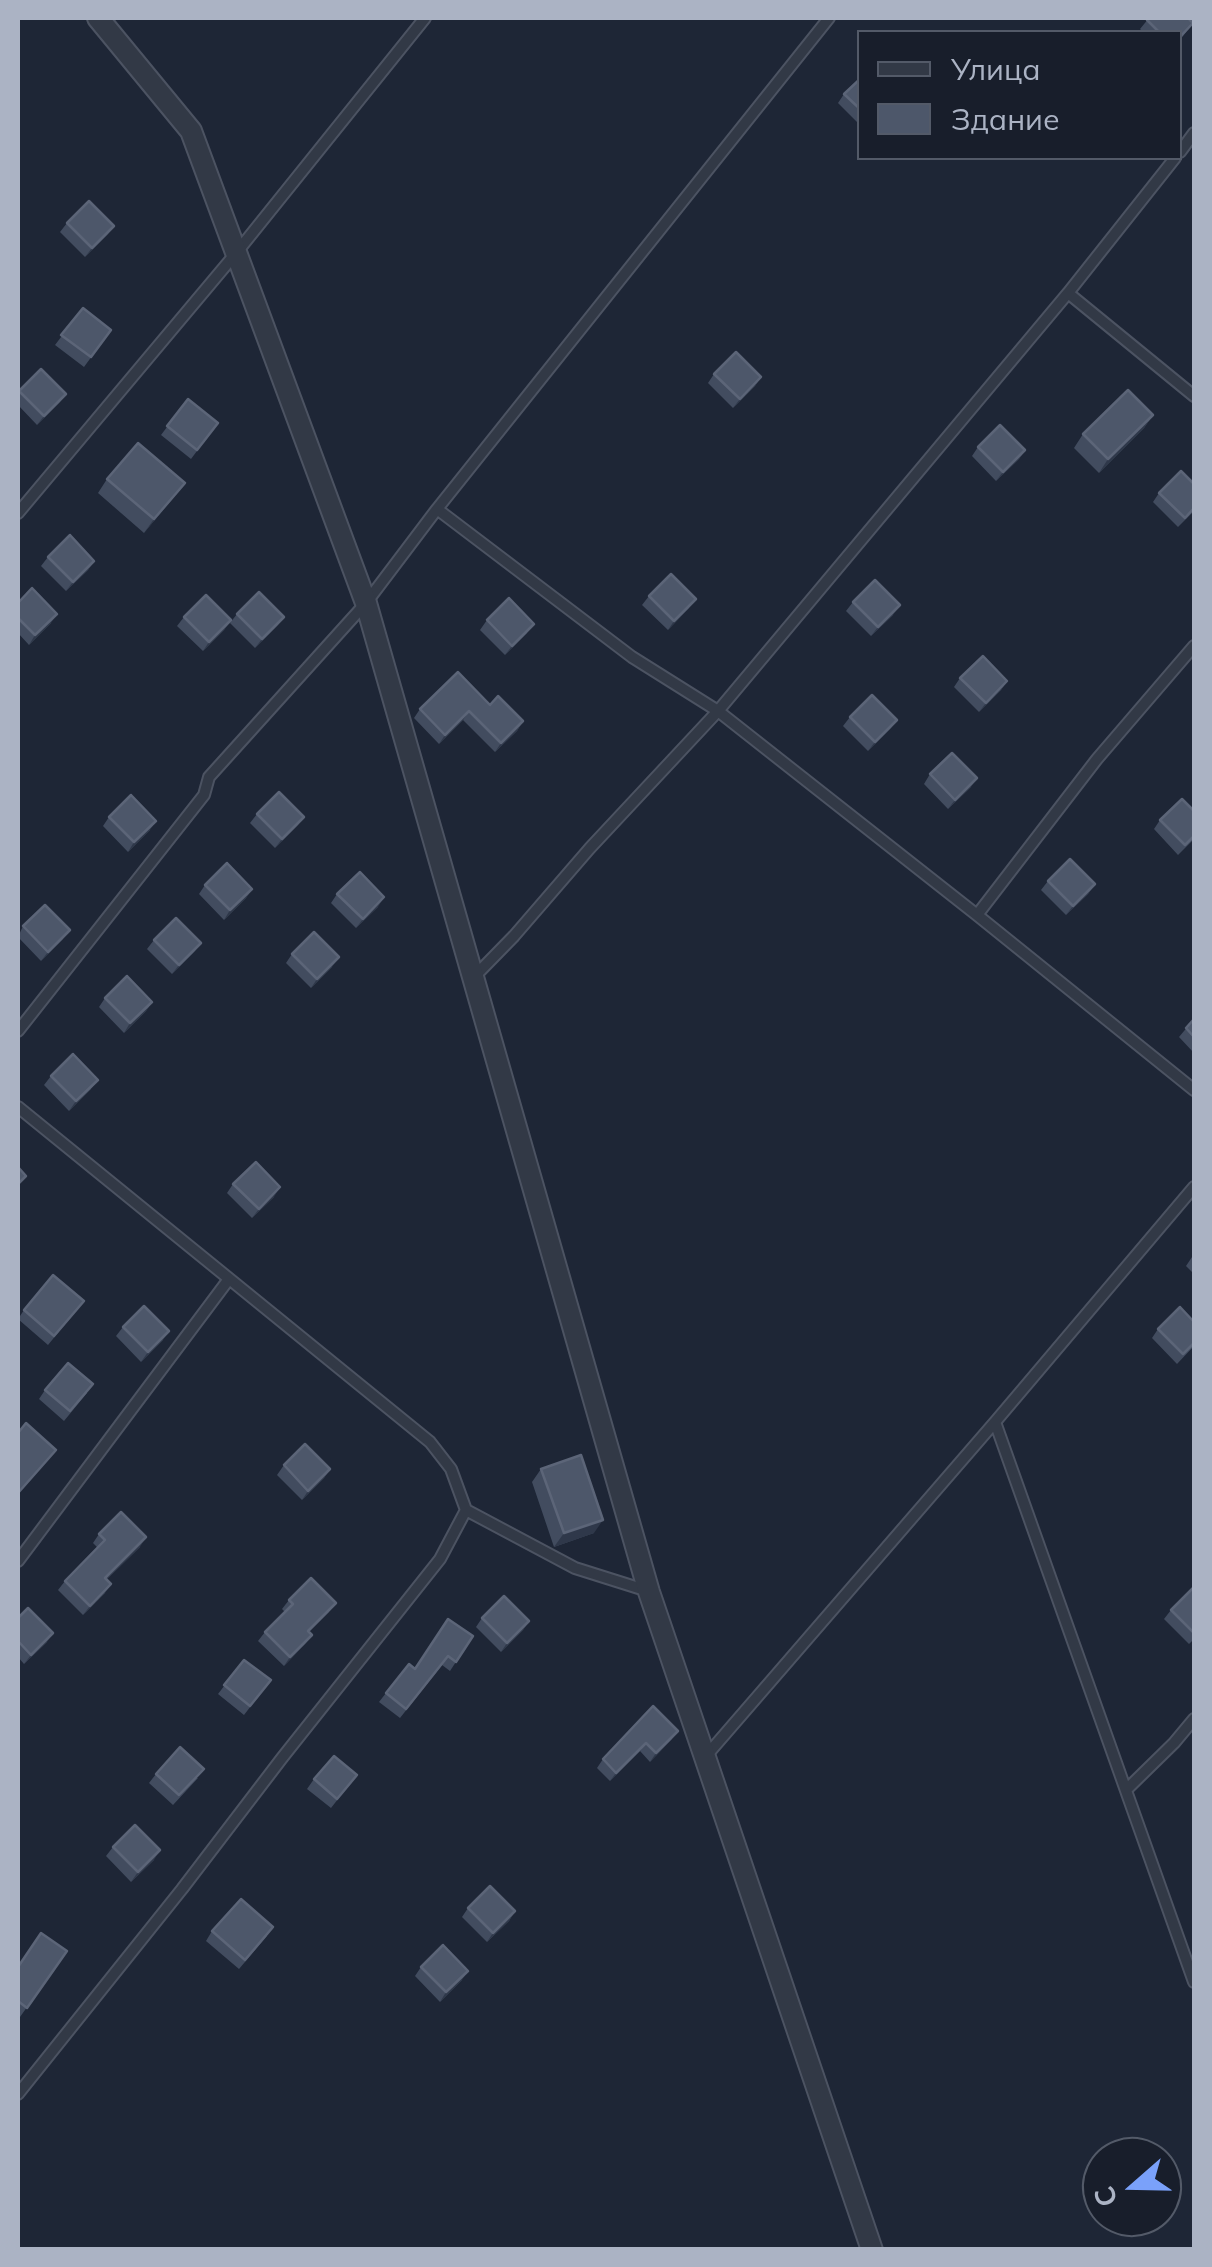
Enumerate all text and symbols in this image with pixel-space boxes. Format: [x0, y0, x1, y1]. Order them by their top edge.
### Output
legend [857, 30, 1182, 160]
text: Улица [951, 50, 1041, 88]
text: Здание [951, 100, 1060, 138]
north arrow [1082, 2137, 1182, 2237]
text: С [1085, 2182, 1125, 2212]

